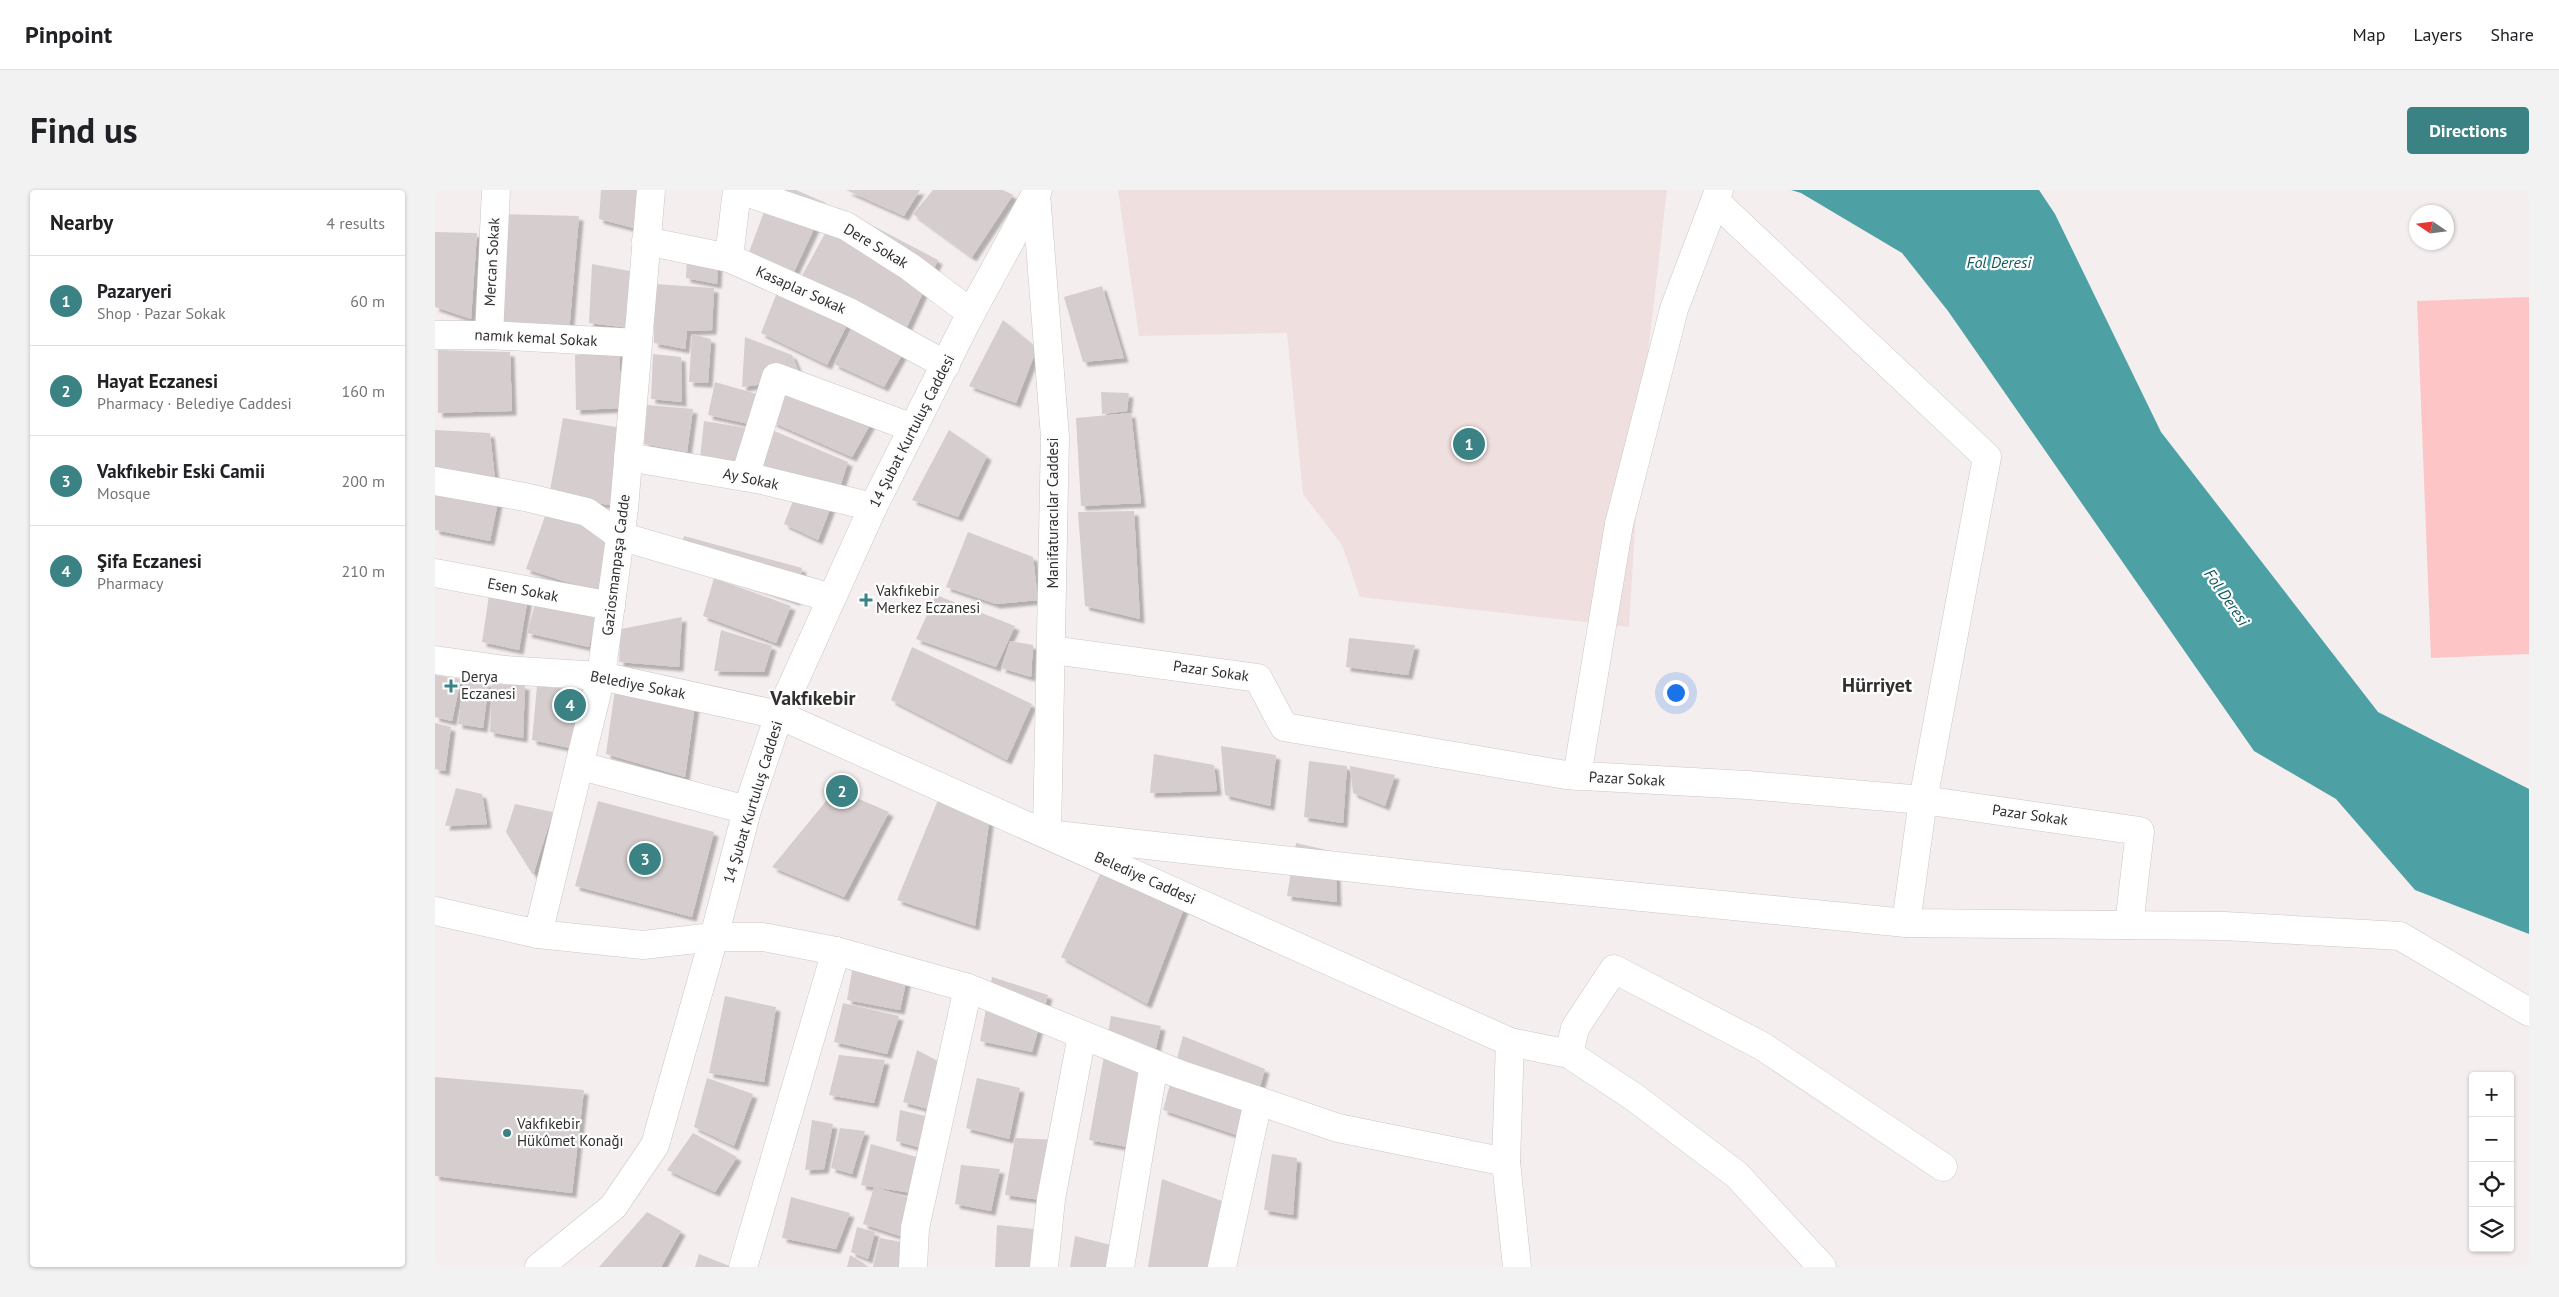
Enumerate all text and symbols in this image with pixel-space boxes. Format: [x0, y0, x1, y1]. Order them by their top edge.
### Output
text: Pinpoint [25, 19, 112, 50]
text: Map [2353, 23, 2385, 46]
text: Layers [2413, 23, 2462, 46]
text: Share [2490, 23, 2534, 46]
text: Find us [30, 107, 138, 153]
button: Directions [2407, 107, 2529, 154]
north arrow [2409, 205, 2454, 250]
text: Nearby [50, 209, 113, 236]
text: 4 results [326, 213, 385, 233]
street label: Mercan Sokak [480, 216, 503, 307]
street label: Dere Sokak [841, 219, 913, 273]
water label: Fol Deresi [1967, 252, 2032, 272]
street label: Kasaplar Sokak [753, 261, 850, 318]
text: Pazaryeri [97, 279, 172, 303]
text: 1 [61, 291, 71, 311]
text: 60 m [350, 291, 385, 311]
text: Shop · Pazar Sokak [97, 303, 226, 323]
street label: namık kemal Sokak [474, 325, 599, 350]
street label: 14 Şubat Kurtuluş Caddesi [865, 351, 958, 510]
text: Hayat Eczanesi [97, 369, 218, 393]
text: 2 [61, 381, 71, 401]
text: 160 m [342, 381, 385, 401]
text: Pharmacy · Belediye Caddesi [97, 393, 292, 413]
pin: 1 [1453, 425, 1485, 463]
street label: Manifaturacılar Caddesi [1043, 437, 1062, 589]
text: Vakfıkebir Eski Camii [97, 459, 265, 483]
street label: Ay Sokak [721, 463, 782, 494]
text: 3 [61, 471, 71, 491]
text: 200 m [342, 471, 385, 491]
text: Mosque [97, 483, 150, 503]
street label: Gaziosmanpaşa Cadde [597, 493, 634, 637]
text: Şifa Eczanesi [97, 549, 202, 573]
text: 4 [61, 561, 71, 581]
text: 210 m [342, 561, 385, 581]
water label: Fol Deresi [2200, 565, 2254, 630]
text: Pharmacy [97, 573, 163, 593]
street label: Esen Sokak [486, 573, 561, 606]
place label: Vakfıkebir Merkez Eczanesi [875, 581, 980, 617]
marker: Vakfıkebir Merkez Eczanesi [860, 594, 872, 606]
street label: Pazar Sokak [1172, 656, 1251, 685]
street label: Belediye Sokak [589, 666, 688, 703]
place label: Derya Eczanesi [461, 667, 516, 703]
district label: Hürriyet [1842, 672, 1912, 698]
marker: Derya Eczanesi [445, 680, 457, 692]
your location [1663, 680, 1689, 706]
district label: Vakfıkebir [769, 685, 856, 711]
pin: 4 [554, 686, 586, 724]
street label: 14 Şubat Kurtuluş Caddesi [719, 718, 786, 886]
street label: Pazar Sokak [1588, 767, 1666, 790]
pin: 2 [826, 772, 858, 810]
street label: Pazar Sokak [1991, 800, 2070, 829]
pin: 3 [629, 840, 661, 878]
street label: Belediye Caddesi [1092, 847, 1199, 908]
map controls [2469, 1072, 2514, 1252]
button: + [2469, 1072, 2514, 1117]
place label: Vakfıkebir Hükûmet Konağı [516, 1114, 624, 1150]
button: − [2469, 1117, 2514, 1162]
marker: Vakfıkebir Hükûmet Konağı [501, 1127, 513, 1139]
button: locate [2469, 1162, 2514, 1207]
button: layers [2469, 1207, 2514, 1252]

